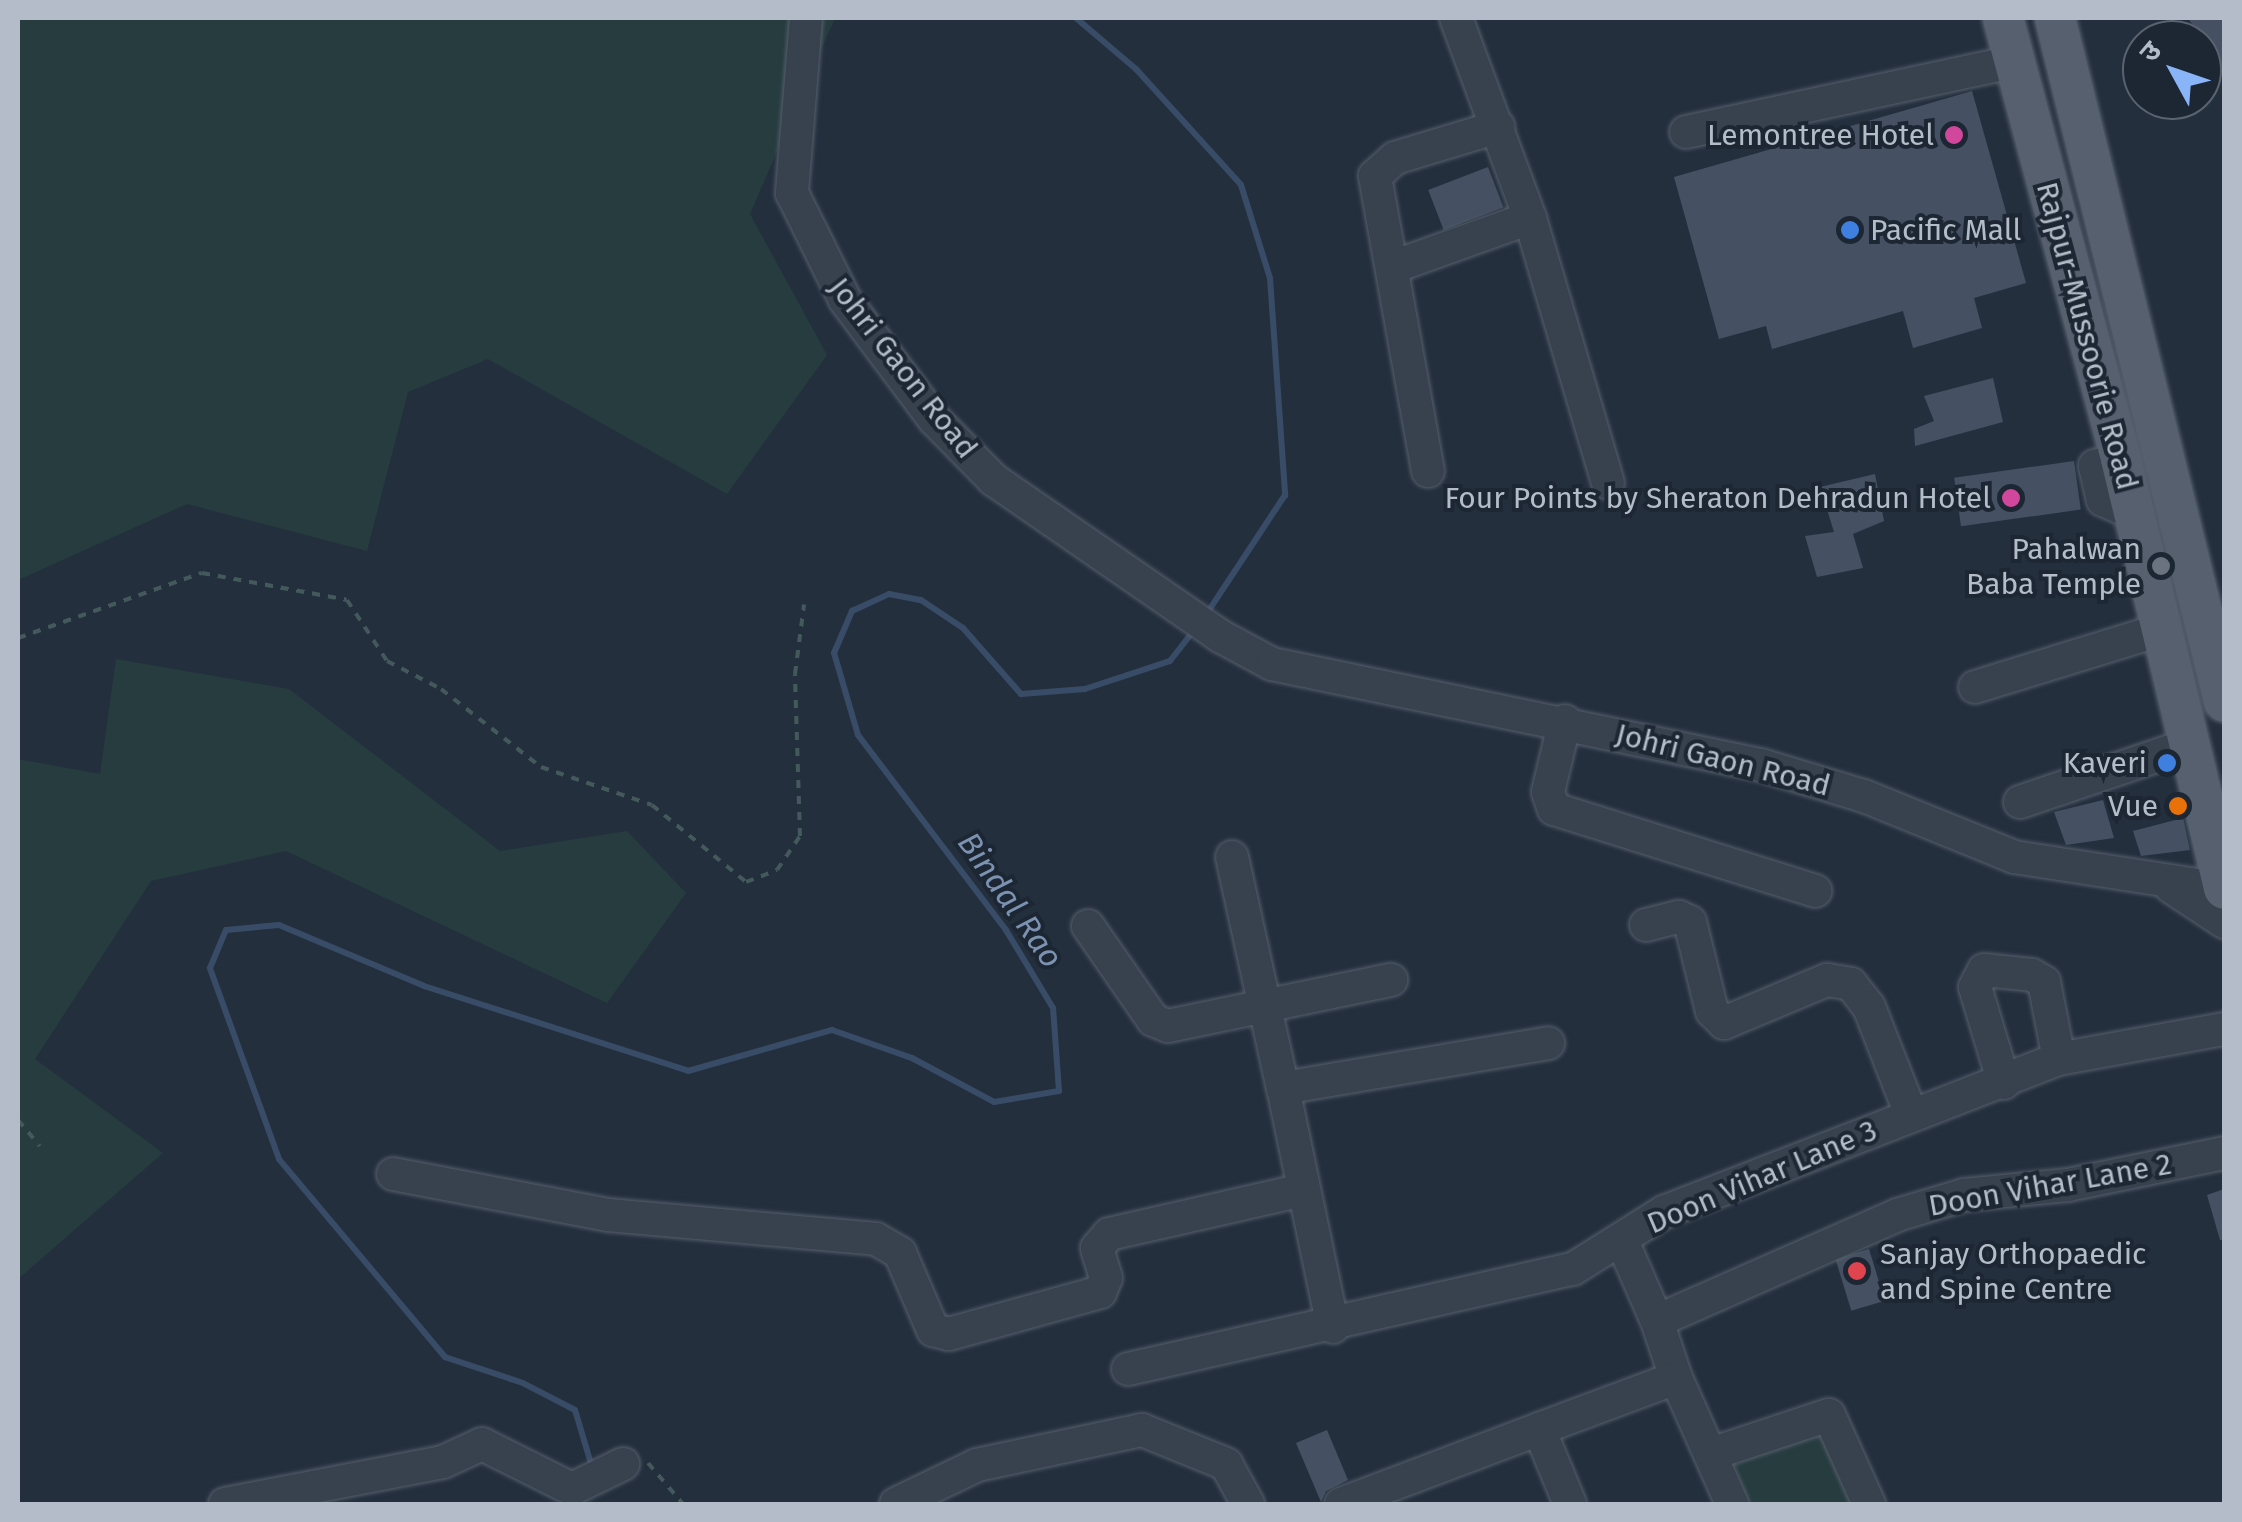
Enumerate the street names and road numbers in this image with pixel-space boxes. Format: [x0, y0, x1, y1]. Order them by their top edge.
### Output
street label: Rajpur-Mussoorie Road [2029, 178, 2145, 494]
street label: Johri Gaon Road [821, 270, 985, 466]
street label: Johri Gaon Road [1612, 716, 1834, 804]
street label: Doon Vihar Lane 3 [1642, 1112, 1882, 1242]
street label: Doon Vihar Lane 2 [1926, 1146, 2174, 1224]

